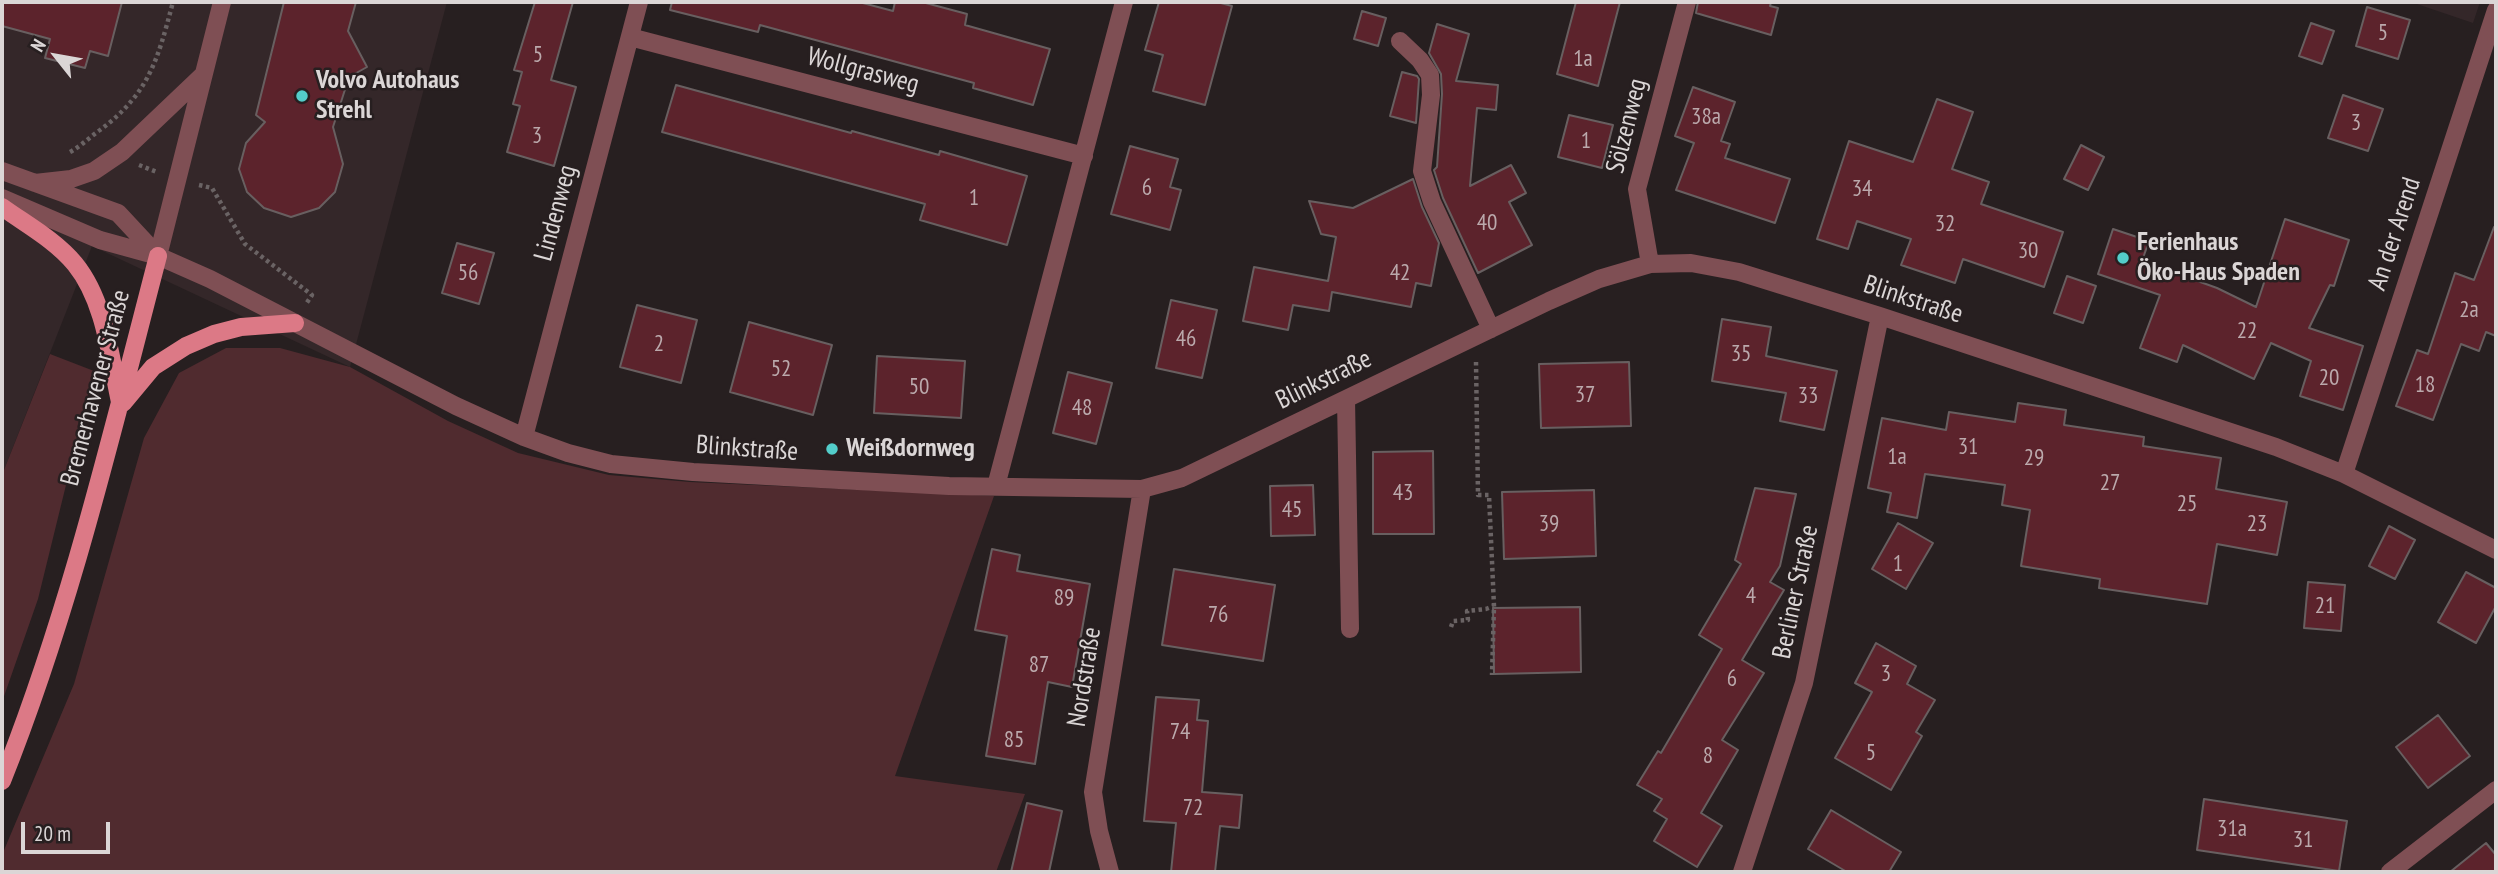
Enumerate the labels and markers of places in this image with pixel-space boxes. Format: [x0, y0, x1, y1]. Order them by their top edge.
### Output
place label: Volvo Autohaus Strehl [316, 65, 459, 126]
marker: Volvo Autohaus Strehl [294, 88, 310, 104]
place label: Ferienhaus Öko-Haus Spaden [2137, 227, 2300, 288]
marker: Ferienhaus Öko-Haus Spaden [2115, 250, 2131, 266]
place label: Weißdornweg [846, 433, 975, 465]
marker: Weißdornweg [824, 441, 840, 457]

